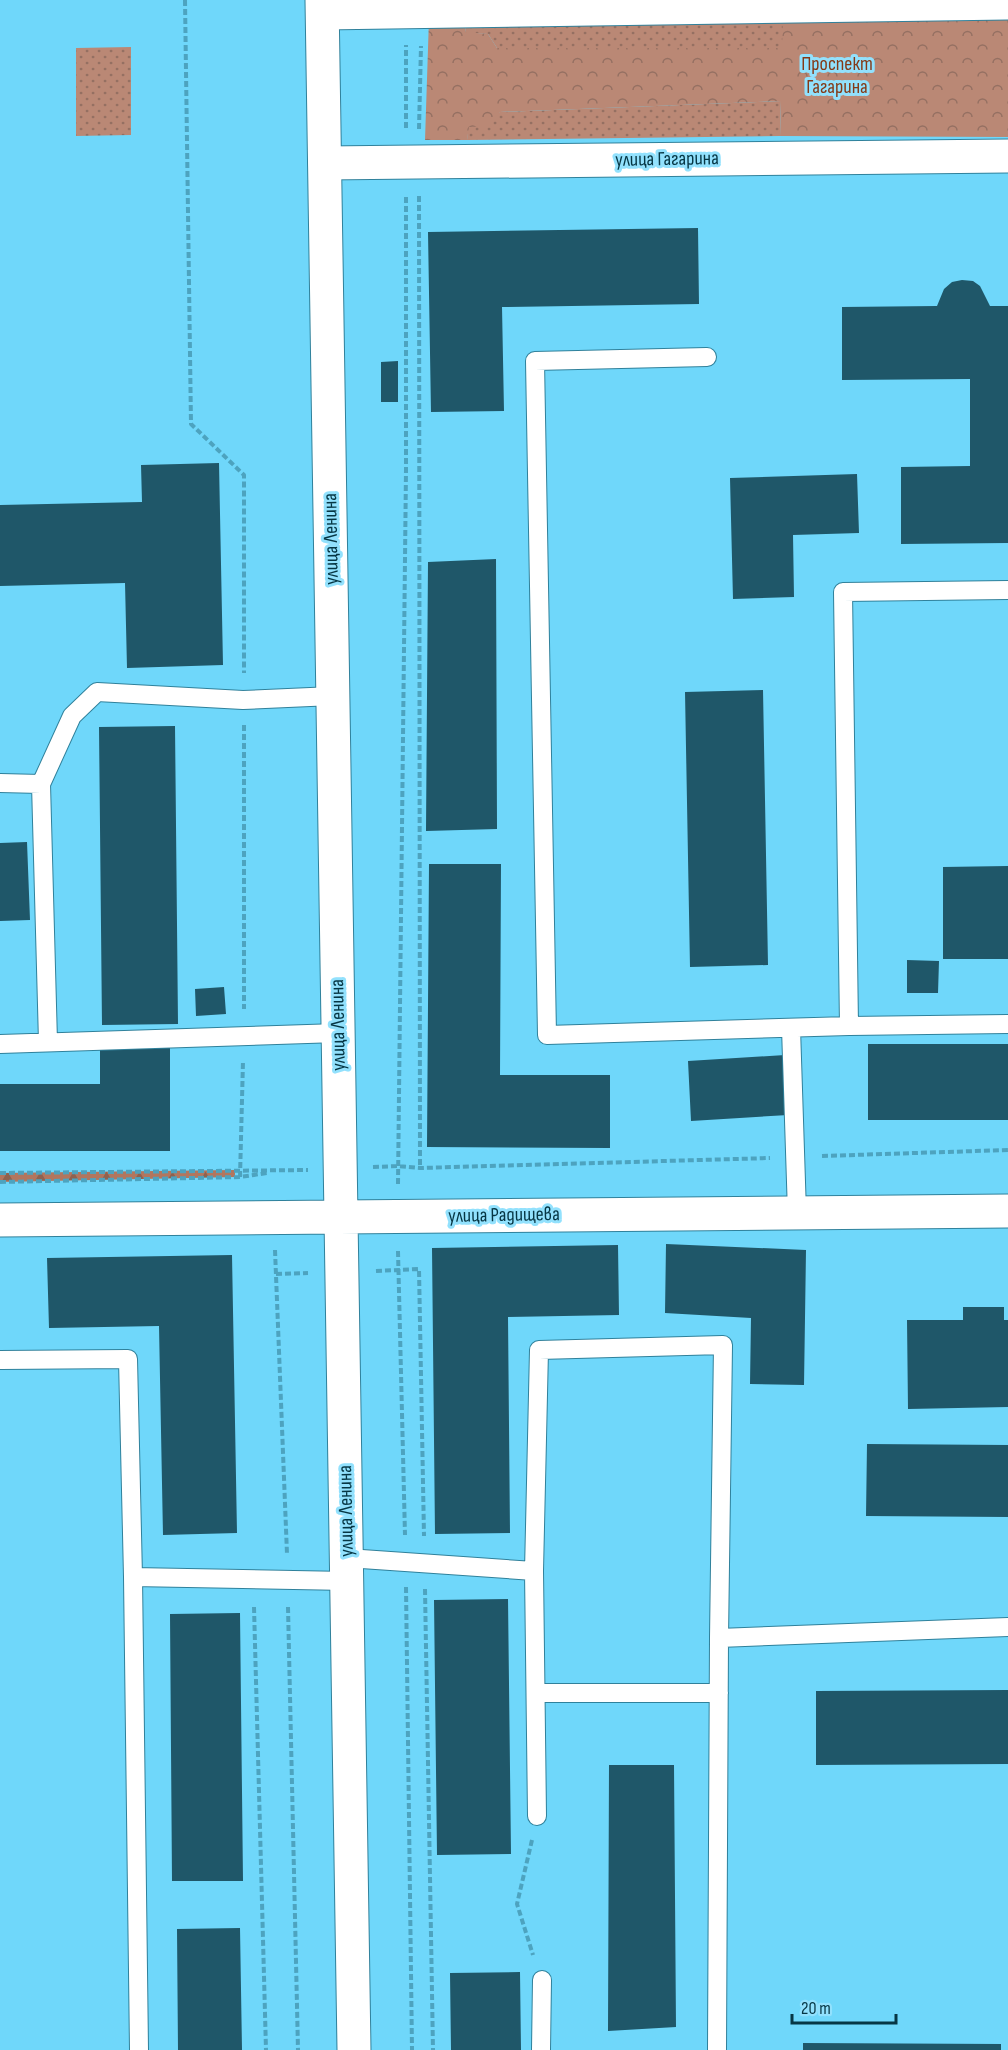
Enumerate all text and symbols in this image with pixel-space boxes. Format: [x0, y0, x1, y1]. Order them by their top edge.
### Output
park label: Проспект Гагарина [801, 52, 873, 99]
street label: улица Гагарина [615, 146, 719, 172]
street label: улица Ленина [318, 493, 344, 585]
street label: улица Ленина [325, 979, 351, 1071]
street label: улица Радищева [448, 1202, 560, 1228]
street label: улица Ленина [333, 1465, 359, 1557]
scale bar [792, 1987, 896, 2025]
text: 20 m [801, 1998, 831, 2019]

